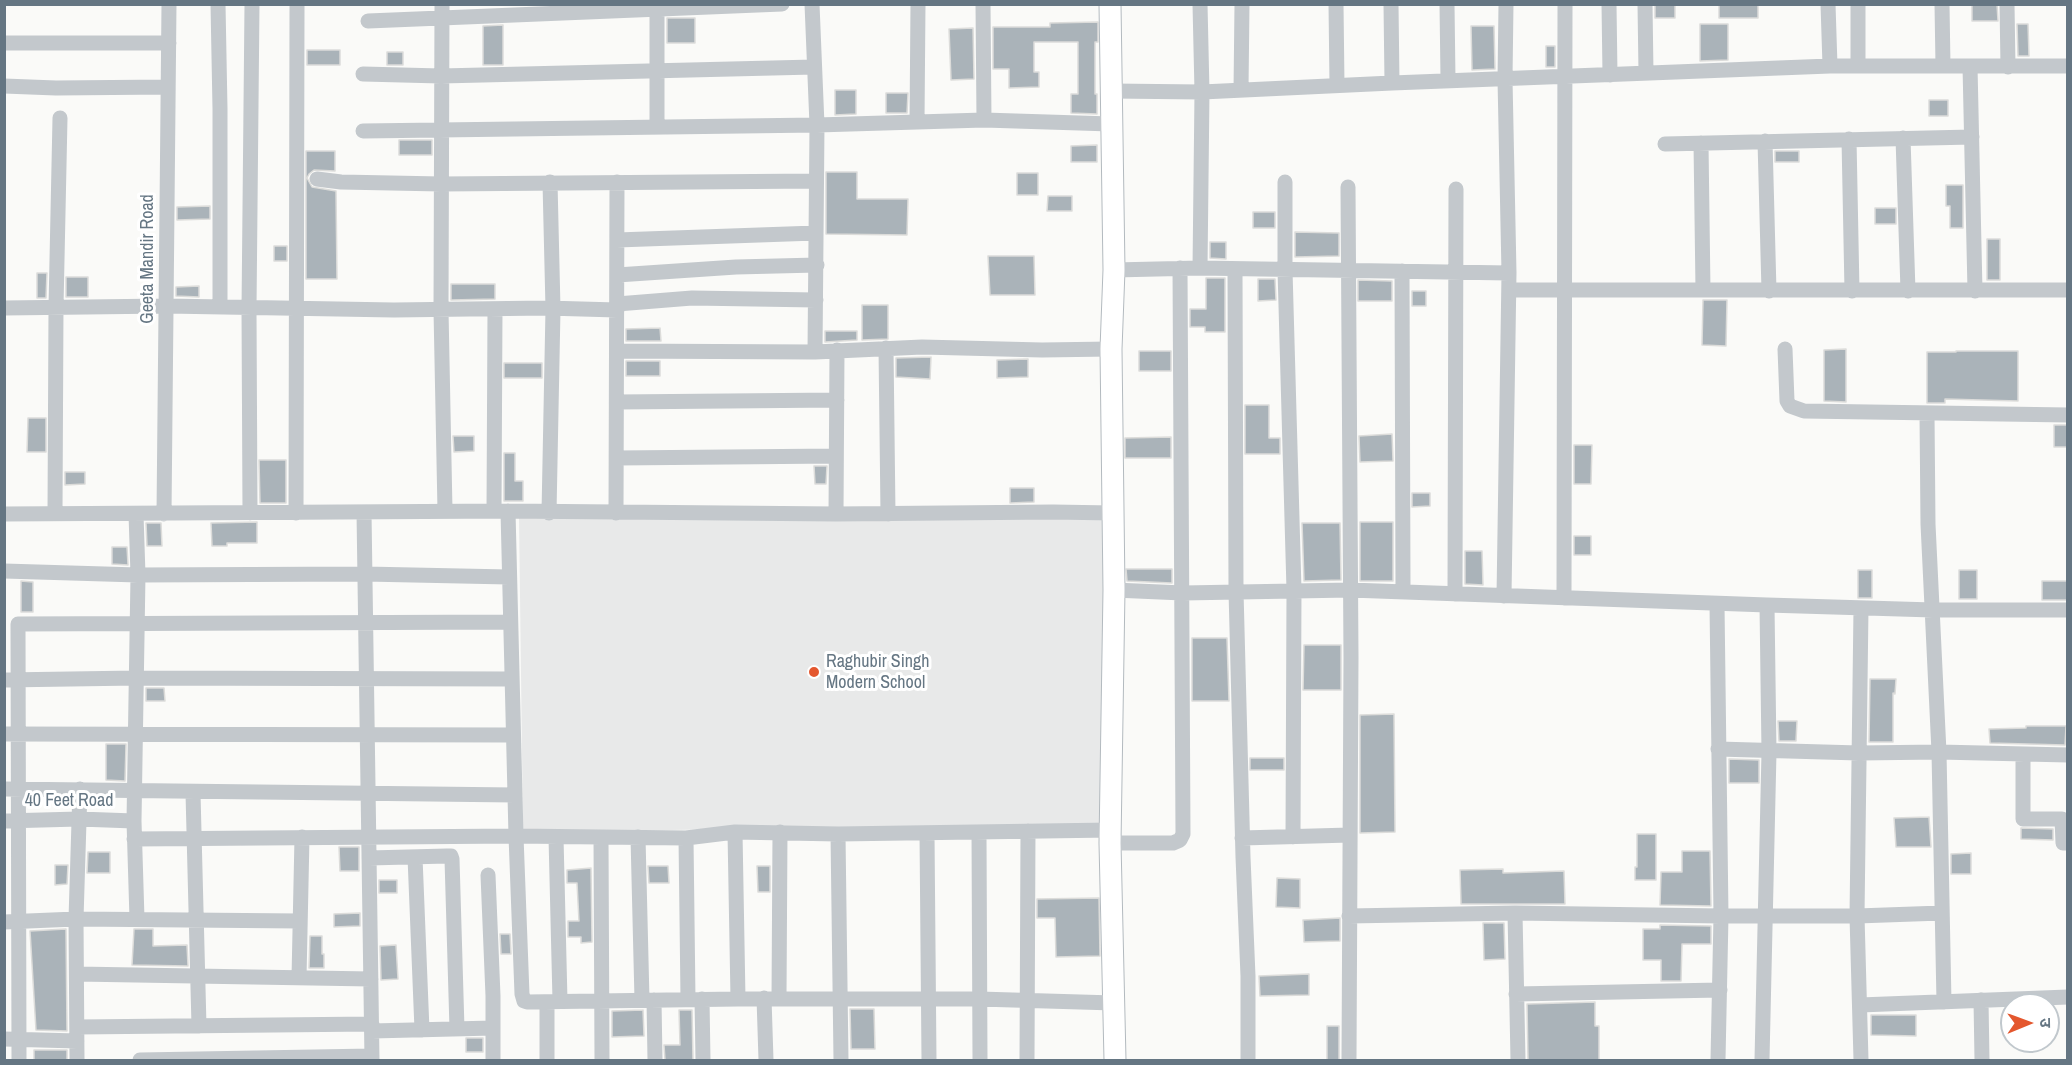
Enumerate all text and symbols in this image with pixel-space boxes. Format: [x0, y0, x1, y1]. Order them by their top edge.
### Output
street label: Geeta Mandir Road [137, 194, 159, 324]
place label: Raghubir Singh Modern School [826, 651, 929, 694]
marker: Raghubir Singh Modern School [807, 665, 821, 679]
street label: 40 Feet Road [25, 790, 113, 812]
north arrow [2000, 993, 2060, 1053]
text: उ [2035, 1018, 2057, 1028]

